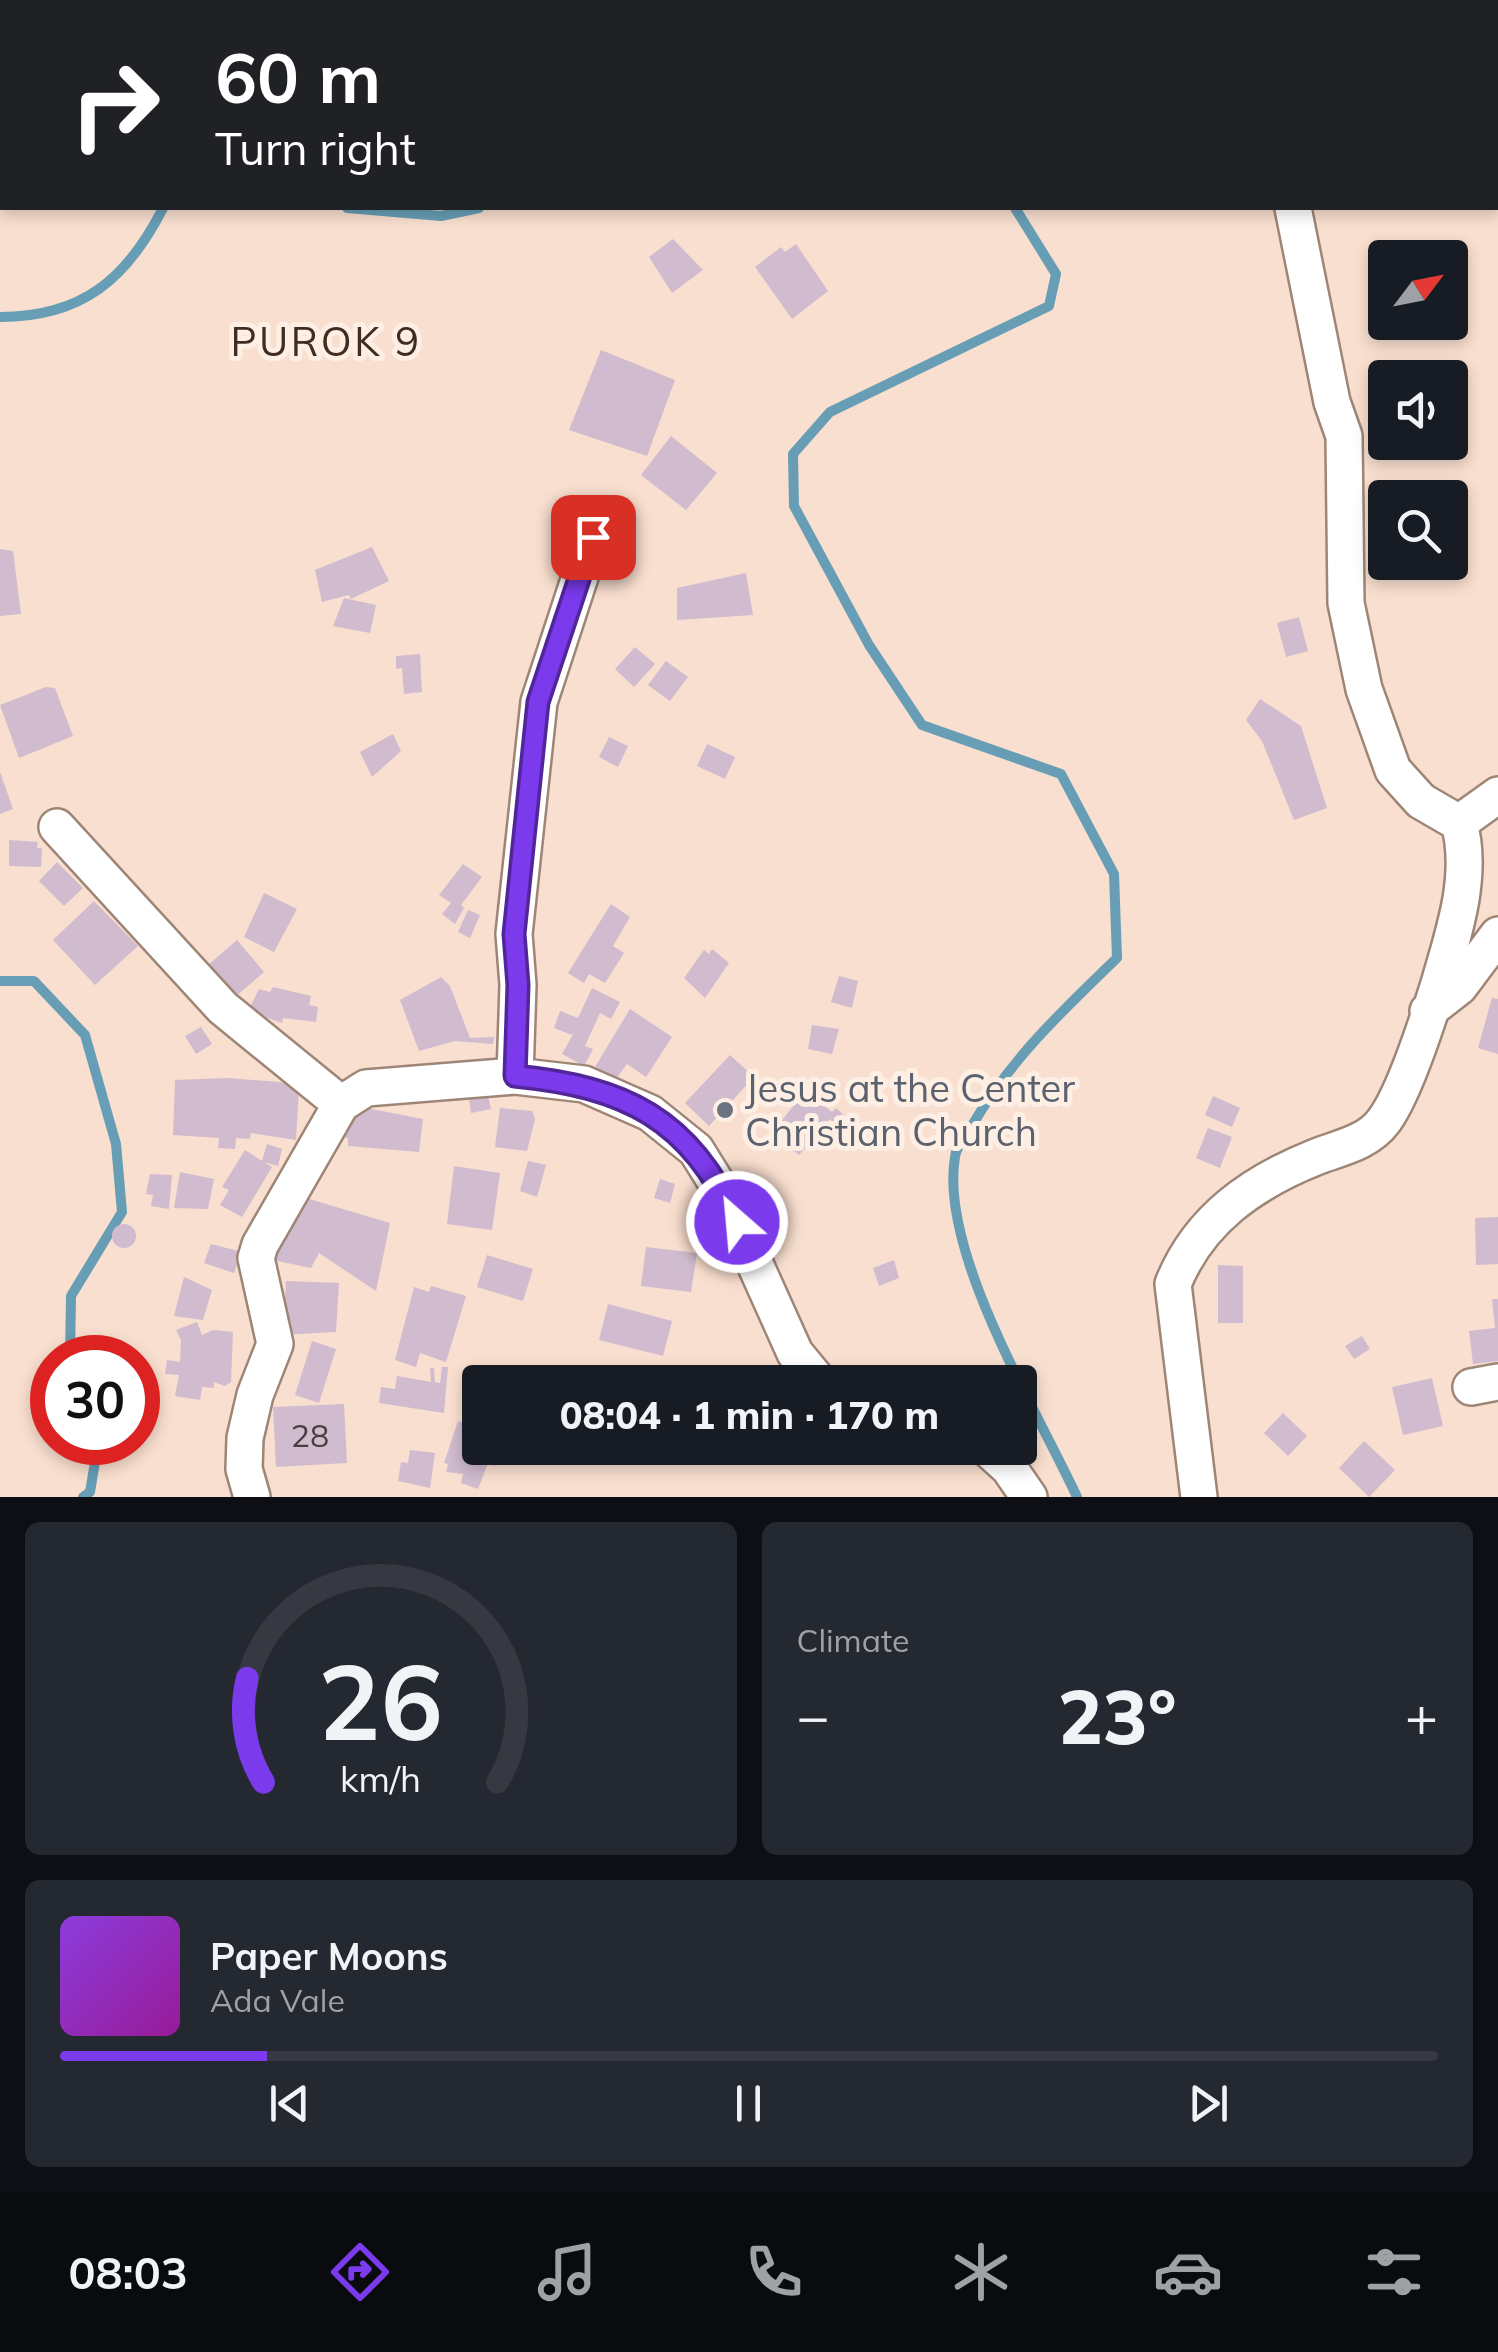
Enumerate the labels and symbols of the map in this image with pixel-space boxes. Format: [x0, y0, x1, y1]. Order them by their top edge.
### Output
north arrow [1368, 240, 1468, 340]
district label: PUROK 9 [231, 316, 421, 366]
pin [551, 495, 636, 580]
place label: Jesus at the Center Christian Church [745, 1064, 1075, 1156]
marker: Jesus at the Center Christian Church [714, 1099, 736, 1121]
position arrow [685, 1170, 789, 1274]
speed limit sign: 30 [30, 1335, 160, 1465]
house number: 28 [291, 1415, 329, 1455]

